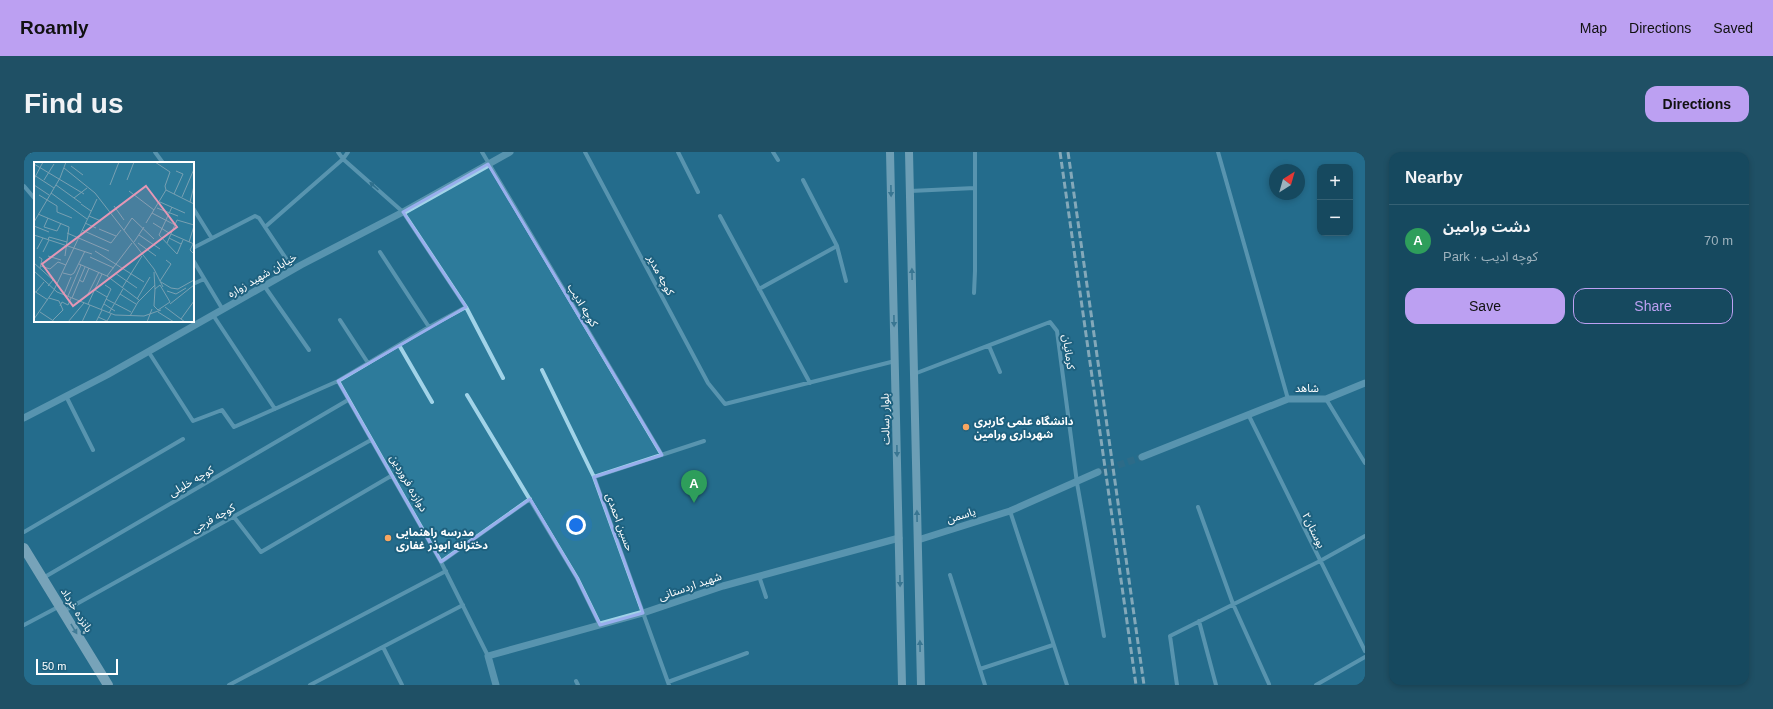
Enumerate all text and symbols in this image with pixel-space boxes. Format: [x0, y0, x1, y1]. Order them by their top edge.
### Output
text: Roamly [20, 17, 89, 38]
text: Map [1580, 20, 1607, 36]
text: Directions [1629, 20, 1691, 36]
text: Saved [1713, 20, 1753, 36]
button: Directions [1645, 86, 1749, 122]
text: Find us [24, 88, 124, 119]
inset map [34, 162, 194, 322]
north arrow [1269, 164, 1305, 200]
map controls [1317, 164, 1353, 236]
button: + [1317, 164, 1353, 200]
text: Nearby [1405, 168, 1463, 187]
one-way arrow [368, 181, 379, 190]
one-way arrow [888, 185, 894, 198]
button: − [1317, 200, 1353, 236]
text: دشت ورامین [1443, 218, 1531, 235]
text: A [1413, 233, 1423, 248]
text: 70 m [1704, 233, 1733, 248]
text: Park · کوچه ادیب [1443, 249, 1538, 264]
street label: خیابان شهید زواره [225, 250, 299, 300]
street label: کوچه مدیر [643, 252, 677, 299]
one-way arrow [908, 268, 915, 280]
street label: کوچه ادیب [564, 281, 601, 330]
button: Save [1405, 288, 1565, 324]
button: Share [1573, 288, 1733, 324]
one-way arrow [891, 315, 897, 328]
street label: کرمانیان [1060, 334, 1077, 371]
street label: شاهد [1295, 382, 1319, 394]
street label: بلوار رسالت [879, 393, 892, 445]
place label: دانشگاه علمی کاربری شهرداری ورامین [974, 415, 1074, 441]
marker: دانشگاه علمی کاربری شهرداری ورامین [961, 422, 971, 432]
one-way arrow [894, 445, 900, 458]
street label: دوازده فروردین [387, 452, 430, 514]
street label: کوچه خلیلی [166, 463, 217, 500]
pin: A [681, 470, 707, 503]
street label: حسین احمدی [603, 491, 636, 553]
street label: کوچه فرجی [189, 501, 238, 537]
street label: یاسمن [945, 505, 977, 526]
one-way arrow [914, 509, 920, 522]
street label: بوستان۲ [1299, 510, 1328, 550]
your location [566, 515, 586, 535]
place label: مدرسه راهنمایی دخترانه ابوذر غفاری [396, 526, 488, 552]
marker: مدرسه راهنمایی دخترانه ابوذر غفاری [383, 533, 393, 543]
street label: شهید اردستانی [657, 570, 724, 603]
one-way arrow [897, 575, 903, 588]
street label: پانزده خرداد [57, 586, 95, 635]
one-way arrow [70, 624, 78, 634]
one-way arrow [917, 639, 923, 652]
scale bar [36, 657, 118, 676]
text: 50 m [42, 660, 66, 672]

